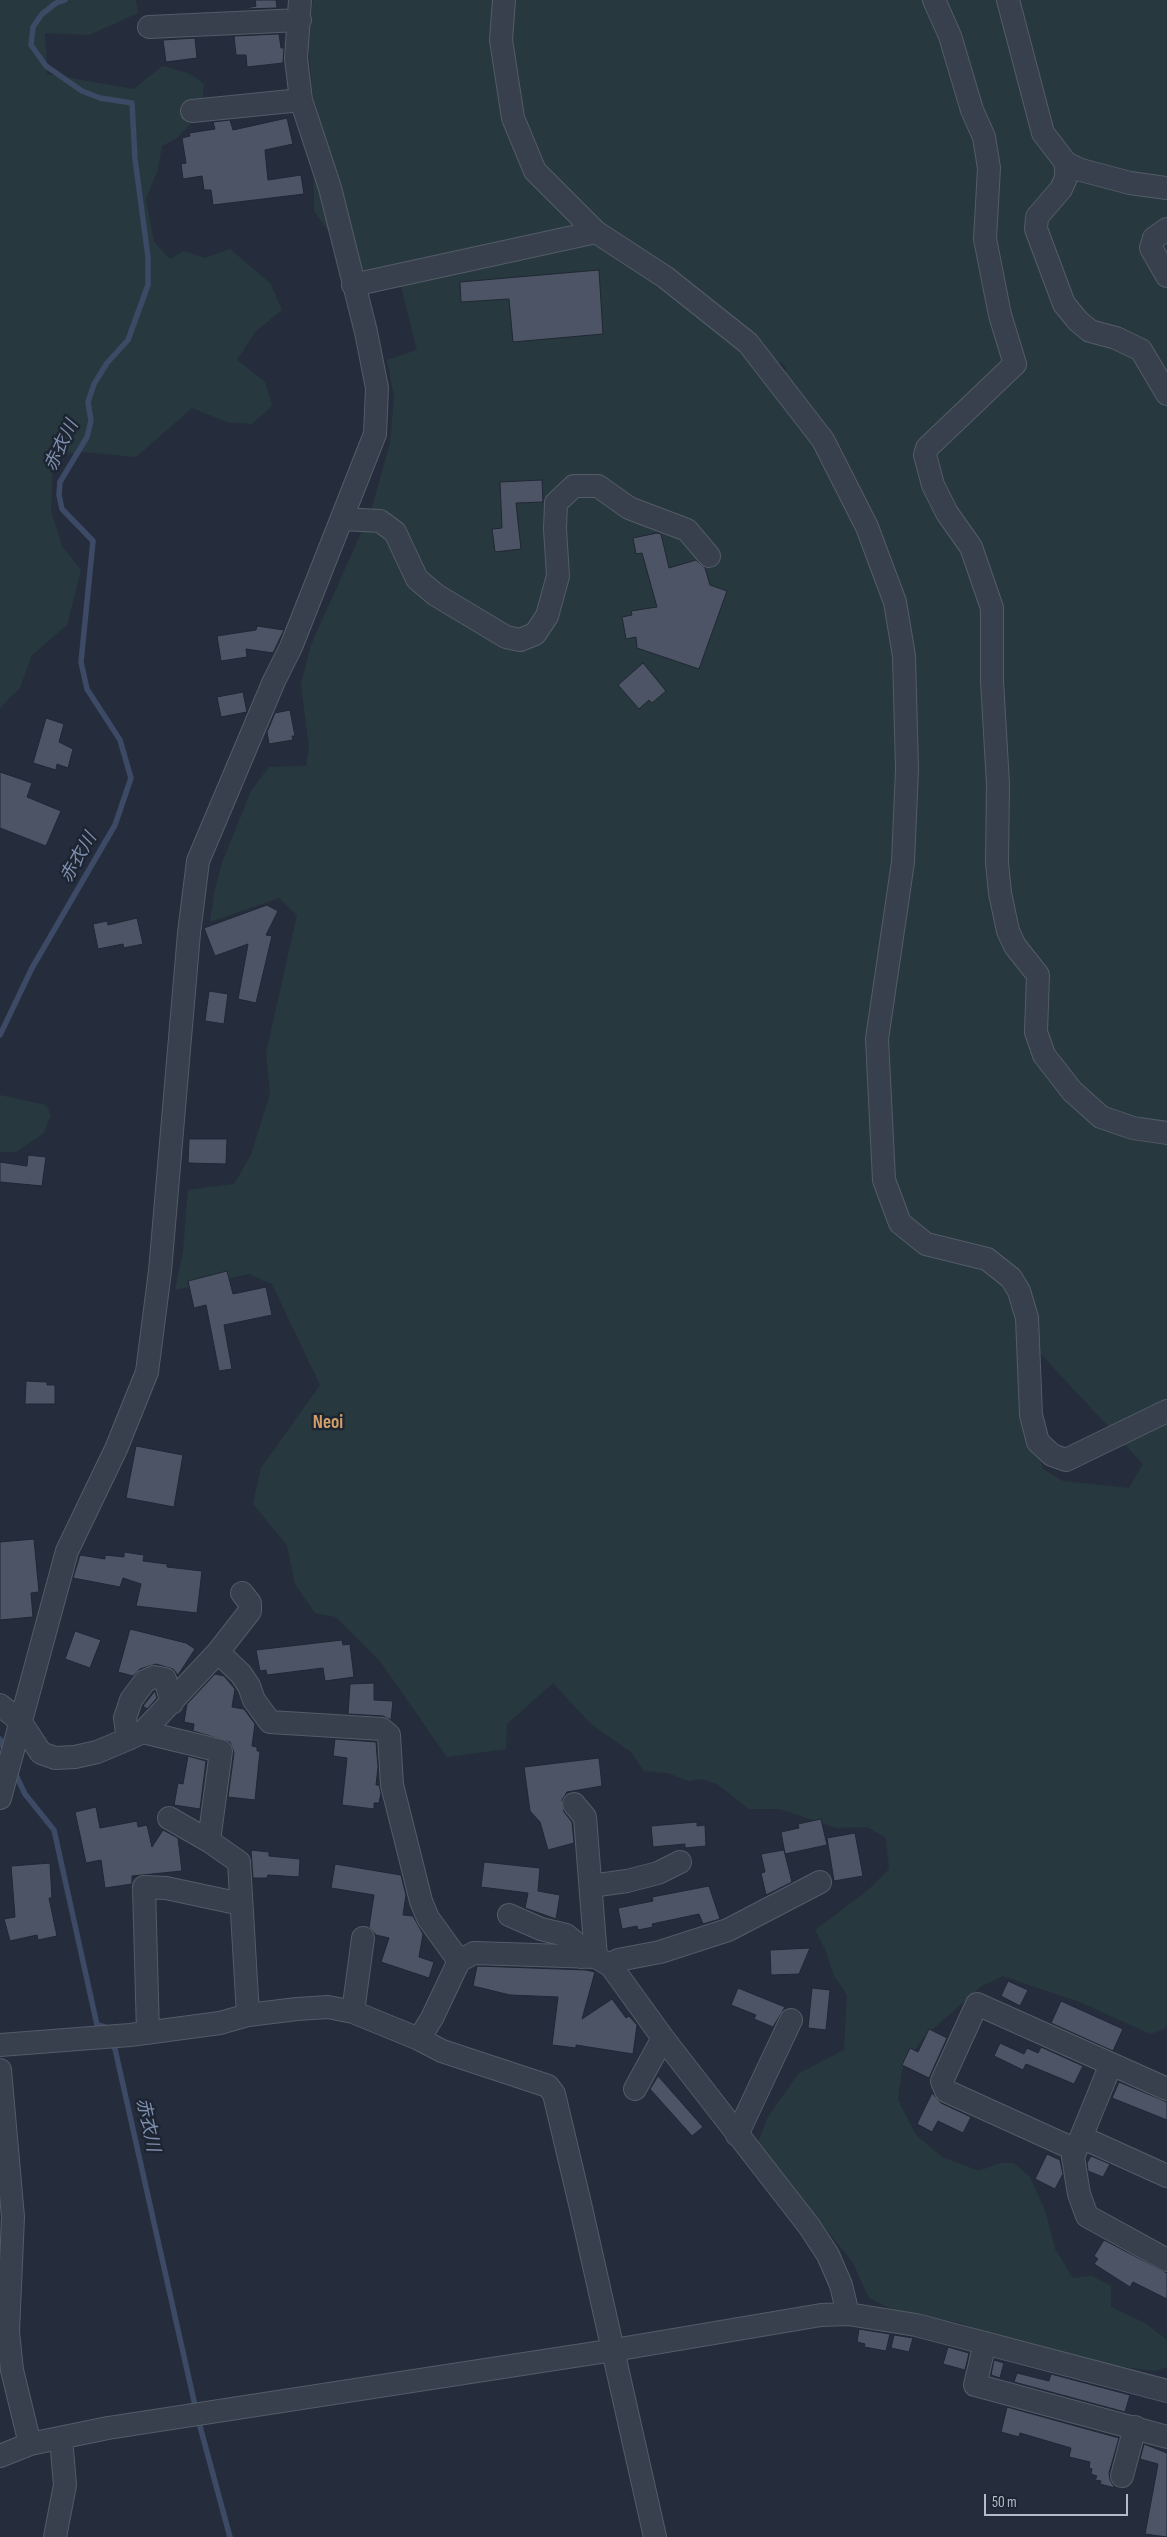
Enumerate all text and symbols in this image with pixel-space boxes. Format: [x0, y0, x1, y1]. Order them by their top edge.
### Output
water label: 赤衣川 [40, 417, 84, 475]
water label: 赤衣川 [56, 829, 102, 887]
district label: Neoi [313, 1412, 343, 1434]
water label: 赤衣川 [131, 2096, 163, 2154]
scale bar [987, 2484, 1131, 2516]
text: 50 m [992, 2493, 1017, 2512]

